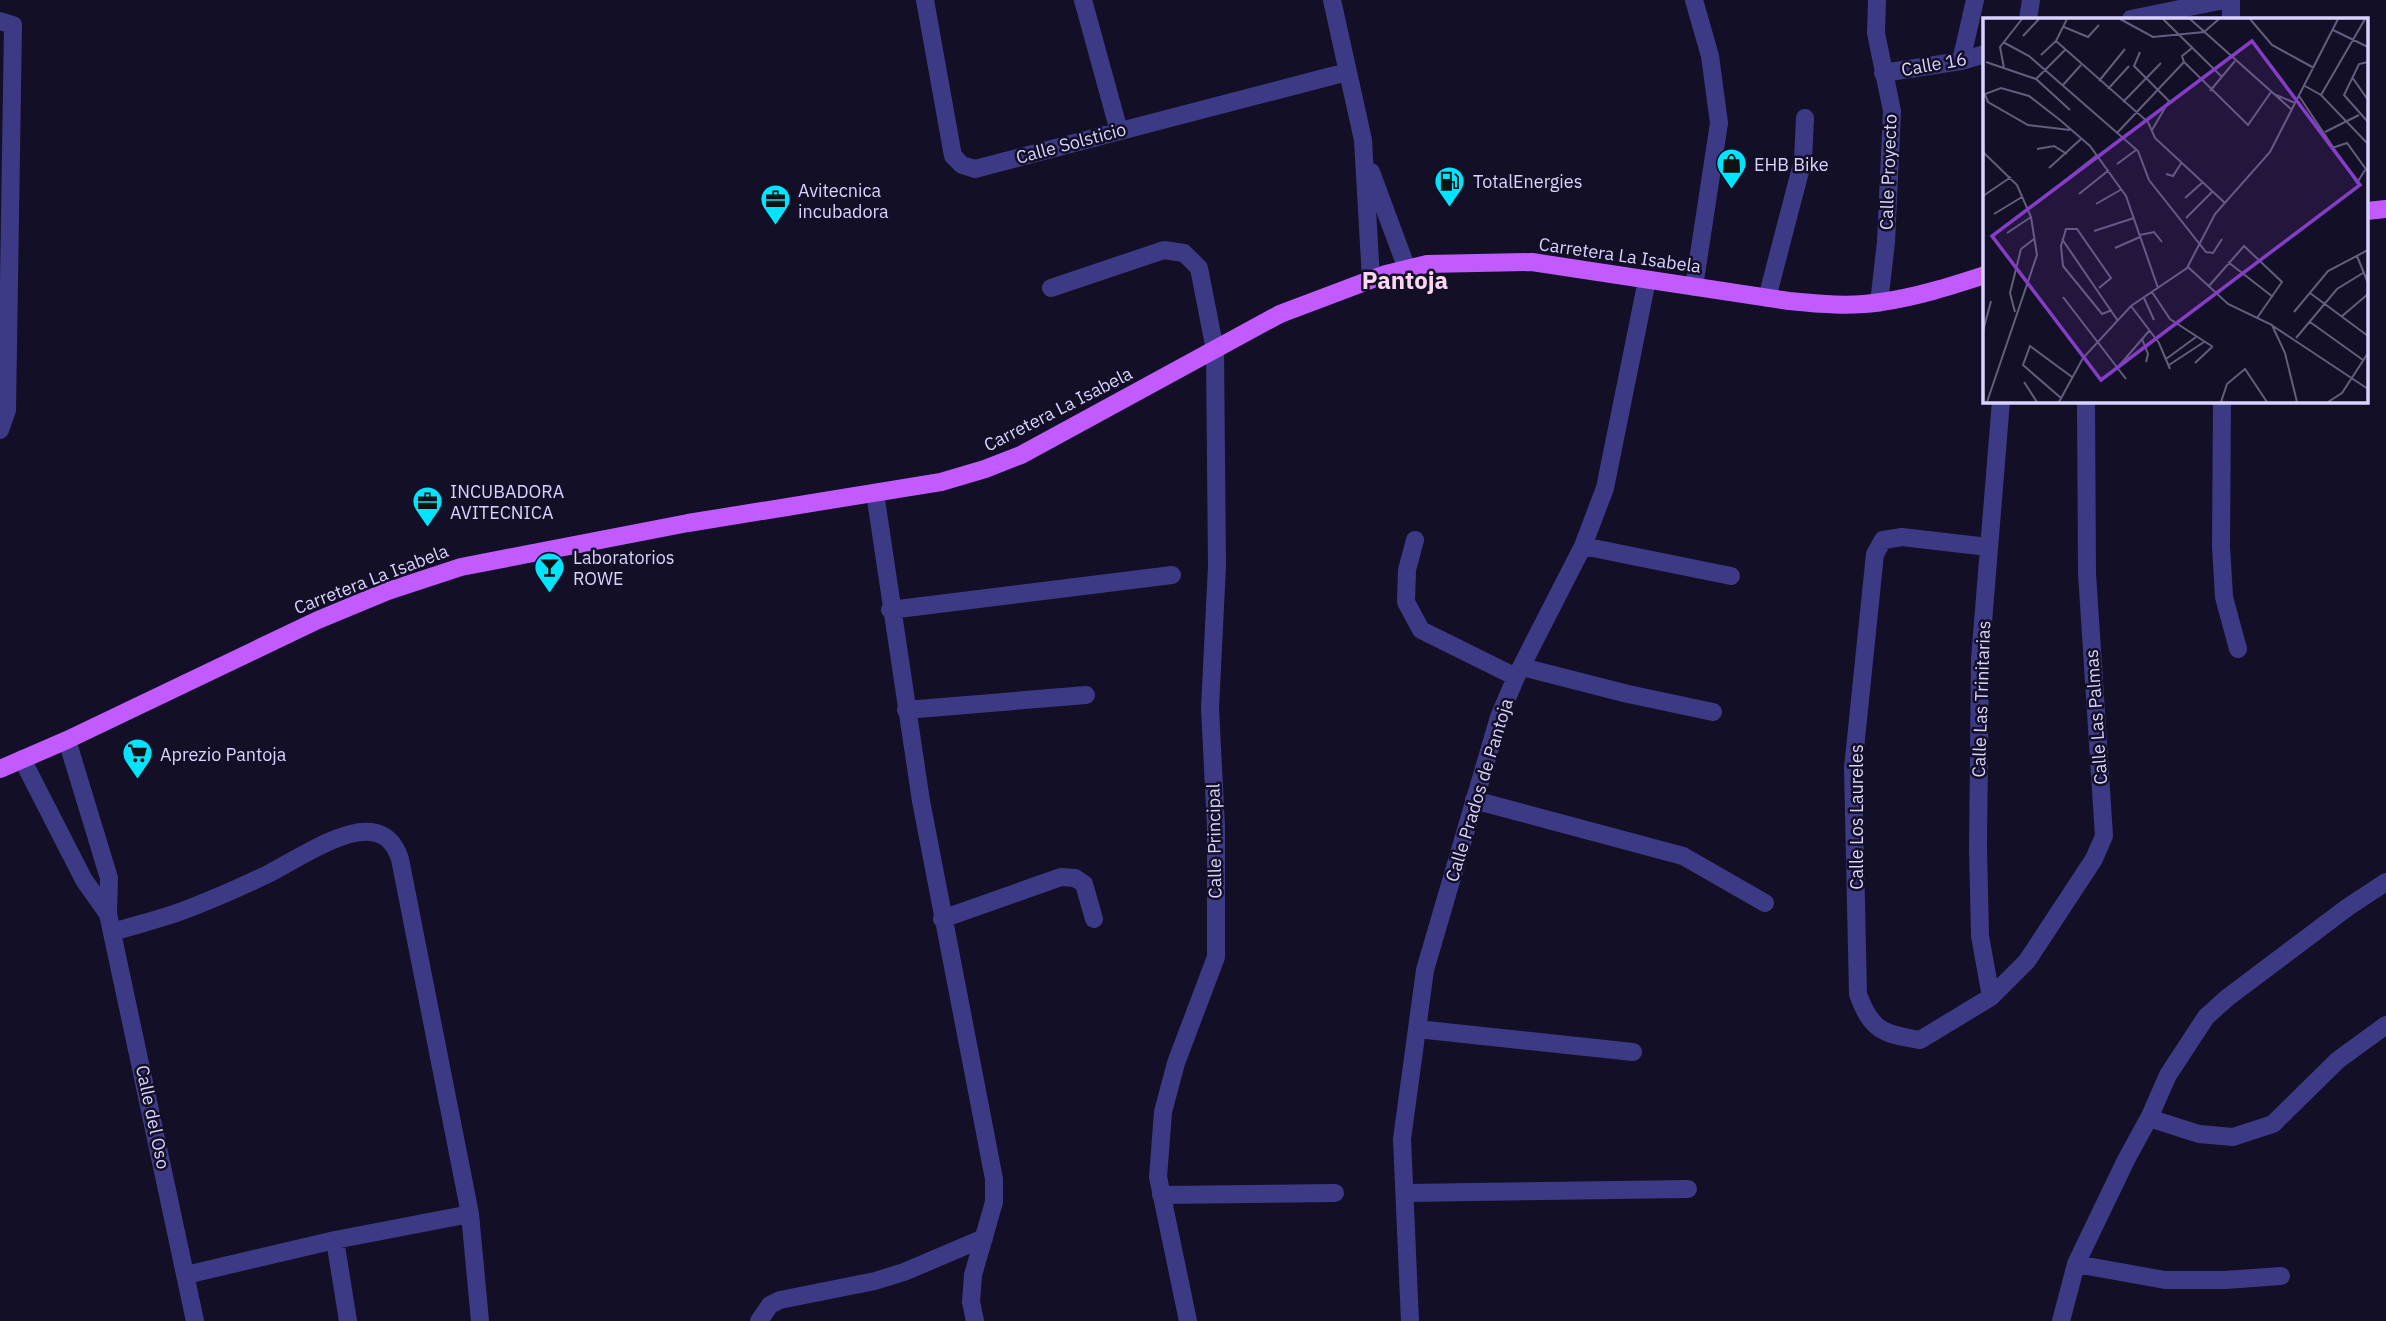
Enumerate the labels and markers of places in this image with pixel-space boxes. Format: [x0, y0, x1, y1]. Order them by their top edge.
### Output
shop icon: EHB Bike [1714, 147, 1748, 191]
place label: EHB Bike [1754, 153, 1829, 176]
fuel station icon: TotalEnergies [1433, 164, 1467, 208]
place label: TotalEnergies [1473, 170, 1582, 193]
place label: Avitecnica incubadora [798, 179, 889, 223]
office icon: Avitecnica incubadora [758, 183, 792, 227]
place label: INCUBADORA AVITECNICA [450, 480, 565, 524]
office icon: INCUBADORA AVITECNICA [410, 484, 444, 528]
place label: Laboratorios ROWE [573, 546, 675, 590]
bar icon: Laboratorios ROWE [533, 550, 567, 594]
supermarket icon: Aprezio Pantoja [120, 737, 154, 781]
place label: Aprezio Pantoja [160, 743, 287, 766]

